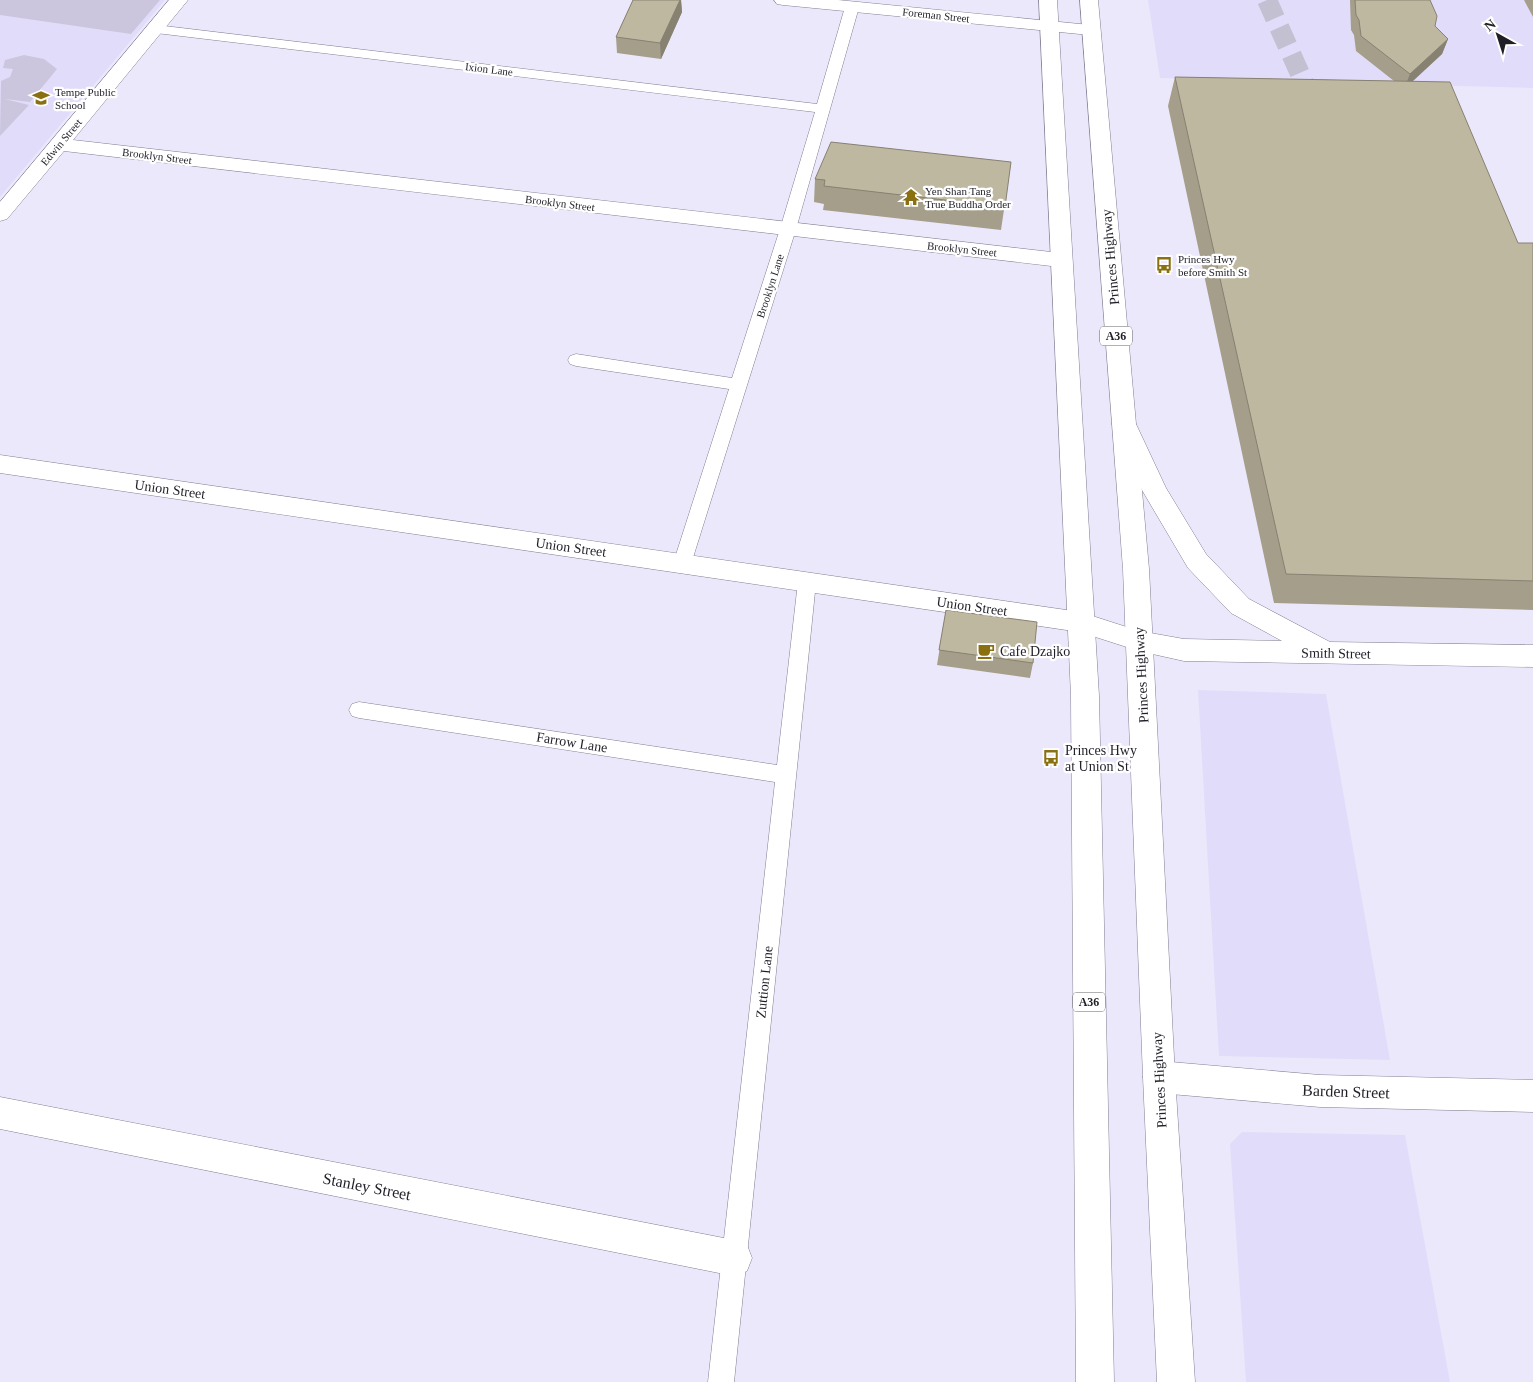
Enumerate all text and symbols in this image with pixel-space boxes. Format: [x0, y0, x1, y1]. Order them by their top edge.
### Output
street label: Foreman Street [902, 6, 970, 24]
north arrow [1473, 10, 1523, 60]
text: N [1481, 16, 1499, 34]
street label: Ixion Lane [464, 60, 514, 78]
place label: Tempe Public School [55, 86, 116, 111]
school or university icon: Tempe Public School [31, 88, 51, 108]
street label: Edwin Street [38, 116, 84, 168]
street label: Brooklyn Street [122, 146, 192, 166]
place label: Yen Shan Tang True Buddha Order [925, 185, 1011, 210]
temple icon: Yen Shan Tang True Buddha Order [901, 187, 921, 207]
street label: Brooklyn Street [525, 193, 595, 213]
street label: Princes Highway [1099, 208, 1122, 305]
street label: Brooklyn Street [927, 239, 997, 259]
street label: Brooklyn Lane [754, 253, 786, 319]
place label: Princes Hwy before Smith St [1178, 253, 1247, 278]
bus stop icon: Princes Hwy before Smith St [1154, 255, 1174, 275]
road number: A36 [1100, 326, 1132, 346]
street label: Union Street [134, 477, 206, 502]
street label: Union Street [535, 535, 607, 560]
street label: Union Street [936, 594, 1008, 619]
street label: Princes Highway [1131, 627, 1152, 723]
cafe icon: Cafe Dzajko [976, 641, 996, 661]
place label: Cafe Dzajko [1000, 644, 1070, 659]
street label: Smith Street [1301, 645, 1371, 662]
street label: Farrow Lane [535, 729, 609, 756]
place label: Princes Hwy at Union St [1065, 743, 1137, 774]
bus stop icon: Princes Hwy at Union St [1041, 748, 1061, 768]
street label: Zuttion Lane [753, 945, 776, 1019]
road number: A36 [1073, 992, 1105, 1012]
street label: Princes Highway [1149, 1032, 1170, 1128]
street label: Barden Street [1302, 1081, 1391, 1102]
street label: Stanley Street [321, 1170, 413, 1204]

